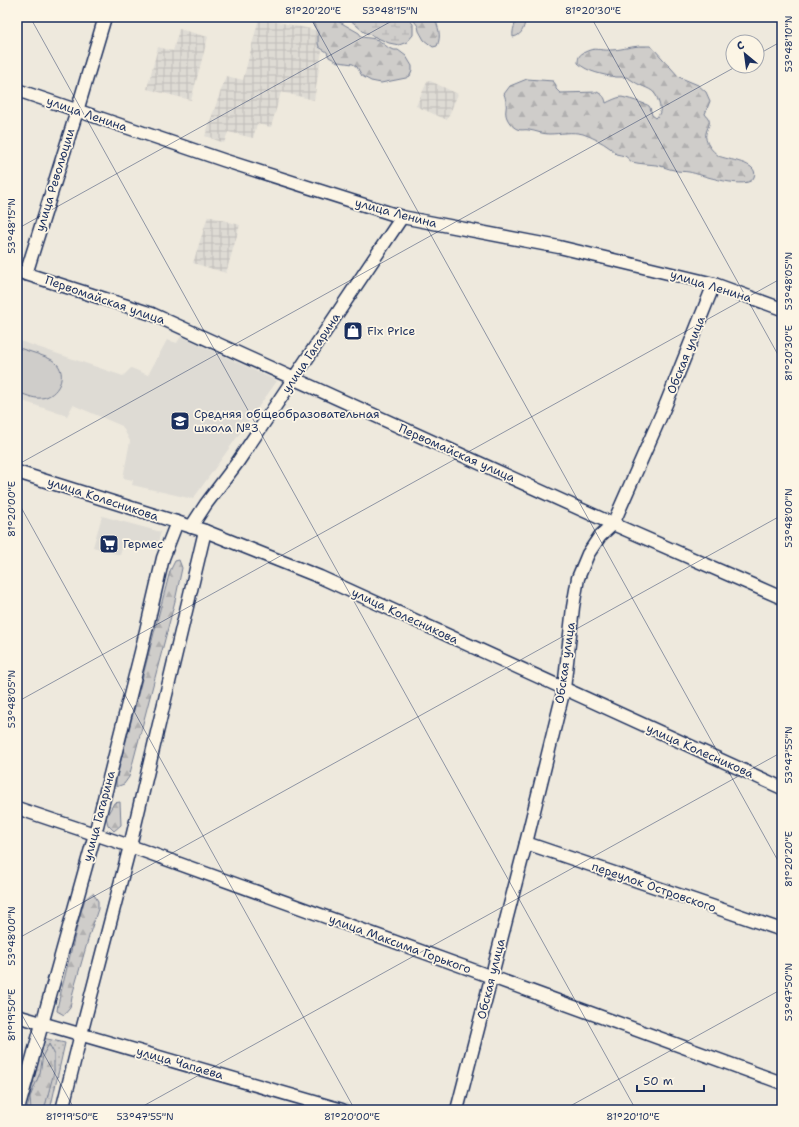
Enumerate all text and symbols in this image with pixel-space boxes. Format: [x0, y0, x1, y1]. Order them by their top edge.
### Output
text: 81°20'20"E [285, 4, 341, 17]
text: 53°48'15"N [362, 4, 418, 17]
text: 81°20'30"E [565, 4, 621, 17]
text: 53°48'10"N [782, 16, 795, 72]
north arrow [725, 34, 765, 74]
text: С [734, 37, 747, 54]
street label: улица Ленина [45, 93, 130, 135]
street label: улица Революции [32, 126, 78, 233]
street label: улица Ленина [353, 194, 439, 232]
text: 53°48'15"N [5, 198, 18, 254]
text: 53°48'05"N [782, 252, 795, 310]
street label: улица Ленина [668, 266, 754, 306]
street label: Первомайская улица [43, 272, 168, 328]
street label: улица Гагарина [278, 309, 344, 396]
street label: Обская улица [663, 313, 709, 396]
shop icon: Fix Price [342, 320, 364, 342]
place label: Fix Price [367, 323, 415, 339]
text: 81°20'30"E [782, 325, 795, 381]
place label: Средняя общеобразовательная школа №3 [194, 406, 380, 436]
school or university icon: Средняя общеобразовательная школа №3 [169, 410, 191, 432]
street label: Первомайская улица [396, 420, 518, 486]
street label: улица Колесникова [45, 473, 161, 525]
text: 81°20'00"E [5, 481, 18, 537]
text: 53°48'00"N [782, 488, 795, 548]
supermarket icon: Гермес [98, 533, 120, 555]
place label: Гермес [123, 536, 163, 552]
street label: улица Колесникова [349, 584, 461, 648]
street label: Обская улица [551, 621, 579, 705]
text: 53°48'05"N [5, 670, 18, 728]
street label: улица Колесникова [644, 720, 757, 782]
text: 53°47'55"N [782, 726, 795, 784]
street label: улица Гагарина [79, 768, 119, 863]
text: 81°20'20"E [782, 831, 795, 887]
street label: переулок Островского [590, 858, 718, 916]
text: 53°48'00"N [5, 906, 18, 966]
street label: улица Максима Горького [327, 911, 473, 977]
street label: Обская улица [473, 937, 509, 1021]
text: 53°47'50"N [782, 963, 795, 1021]
text: 81°19'50"E [5, 989, 18, 1041]
street label: улица Чапаева [135, 1043, 226, 1083]
scale bar [637, 1067, 704, 1093]
text: 50 m [643, 1073, 673, 1089]
text: 81°19'50"E [46, 1110, 98, 1123]
text: 53°47'55"N [116, 1110, 174, 1123]
text: 81°20'00"E [324, 1110, 380, 1123]
text: 81°20'10"E [606, 1110, 660, 1123]

